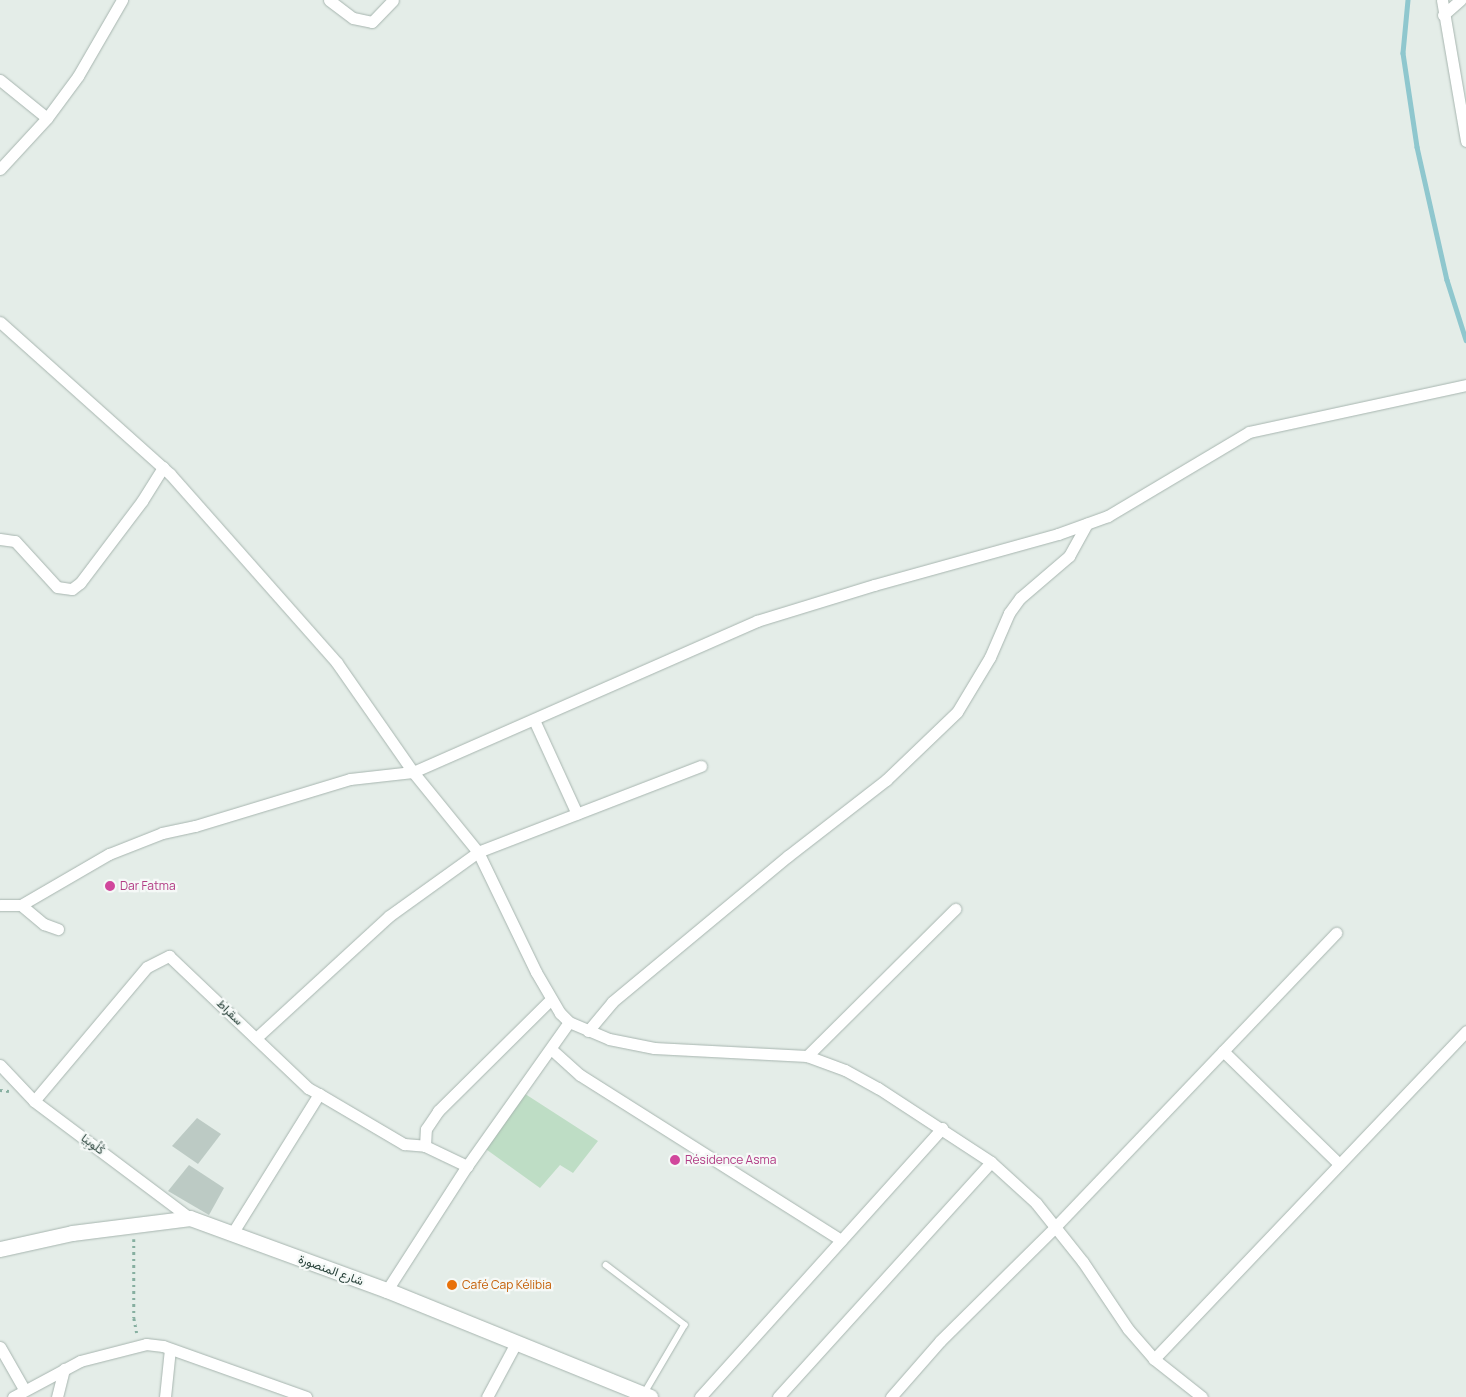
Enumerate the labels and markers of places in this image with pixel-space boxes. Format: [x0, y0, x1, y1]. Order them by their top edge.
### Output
place label: Dar Fatma [120, 879, 176, 893]
marker: Dar Fatma [104, 880, 116, 892]
place label: Résidence Asma [685, 1153, 776, 1167]
marker: Résidence Asma [669, 1154, 681, 1166]
place label: Café Cap Kélibia [462, 1278, 552, 1292]
marker: Café Cap Kélibia [446, 1279, 458, 1291]

